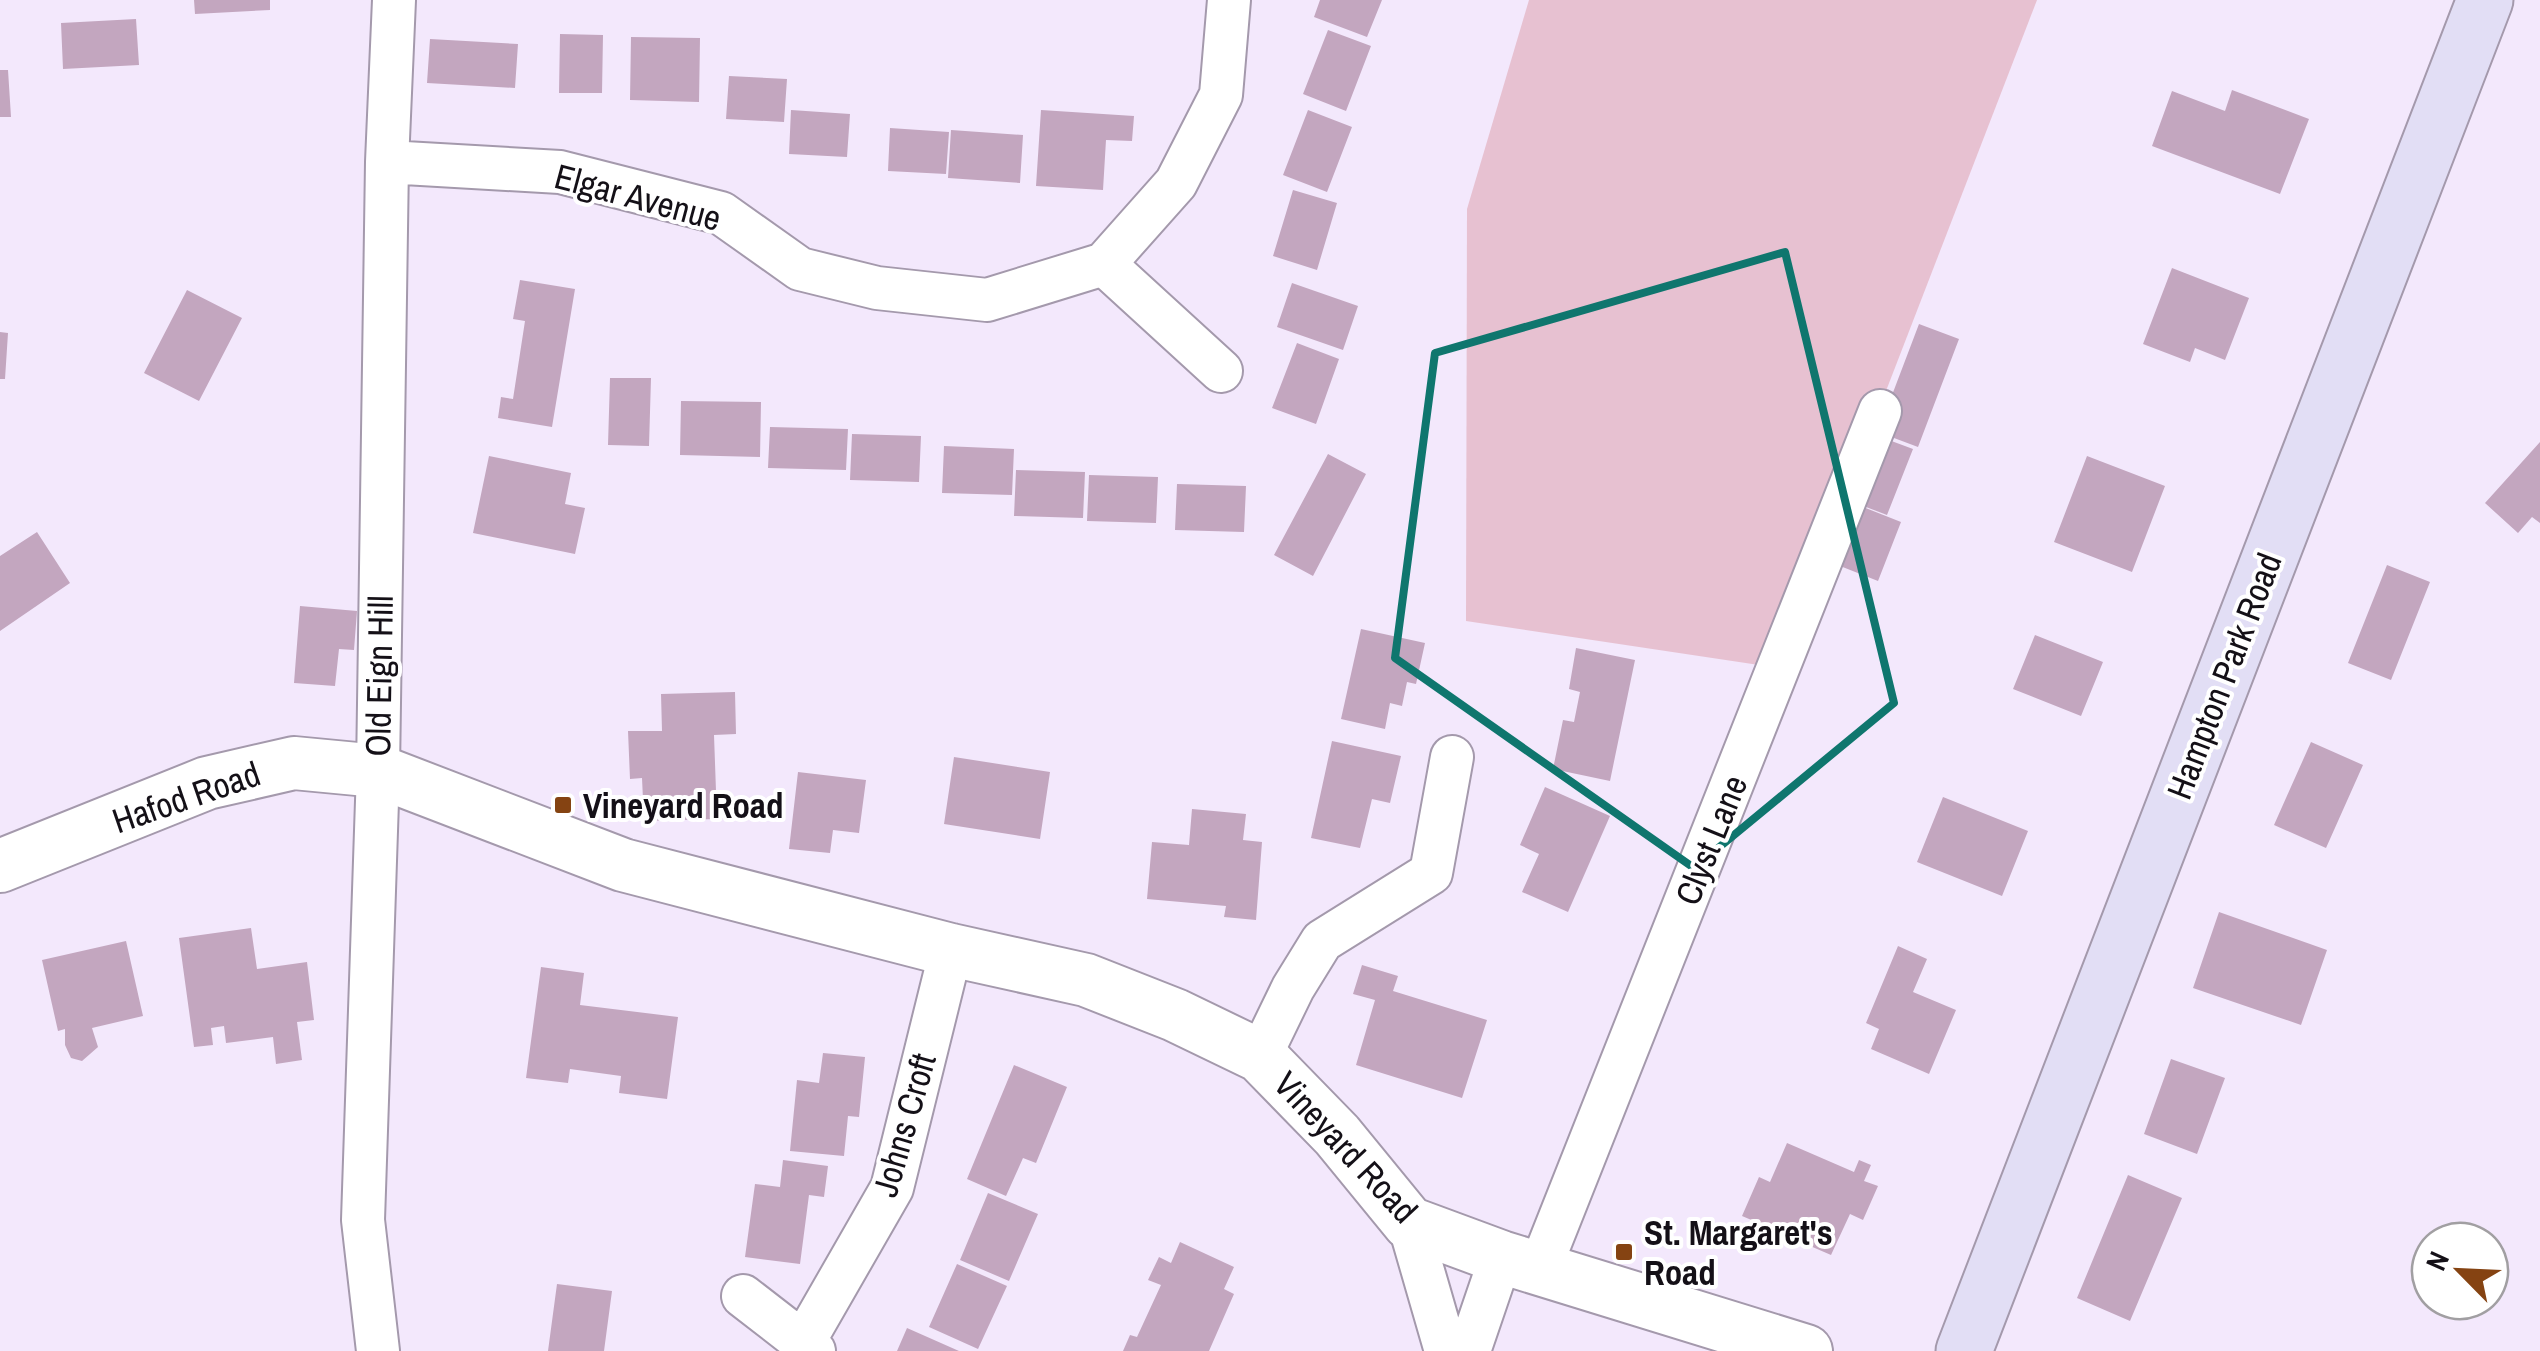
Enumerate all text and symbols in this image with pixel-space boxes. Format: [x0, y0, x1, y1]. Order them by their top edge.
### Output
street label: Elgar Avenue [550, 152, 726, 242]
street label: Hampton Park Road [2155, 546, 2293, 806]
street label: Old Eign Hill [354, 595, 404, 757]
street label: Hafod Road [106, 750, 266, 844]
street label: Clyst Lane [1664, 768, 1758, 912]
place label: Vineyard Road [583, 782, 783, 829]
marker: Vineyard Road [552, 794, 574, 816]
street label: Johns Croft [861, 1048, 947, 1202]
street label: Vineyard Road [1264, 1061, 1428, 1233]
place label: St. Margaret's Road [1644, 1209, 1833, 1296]
north arrow [2410, 1221, 2510, 1321]
marker: St. Margaret's Road [1613, 1241, 1635, 1263]
text: N [2416, 1246, 2458, 1276]

